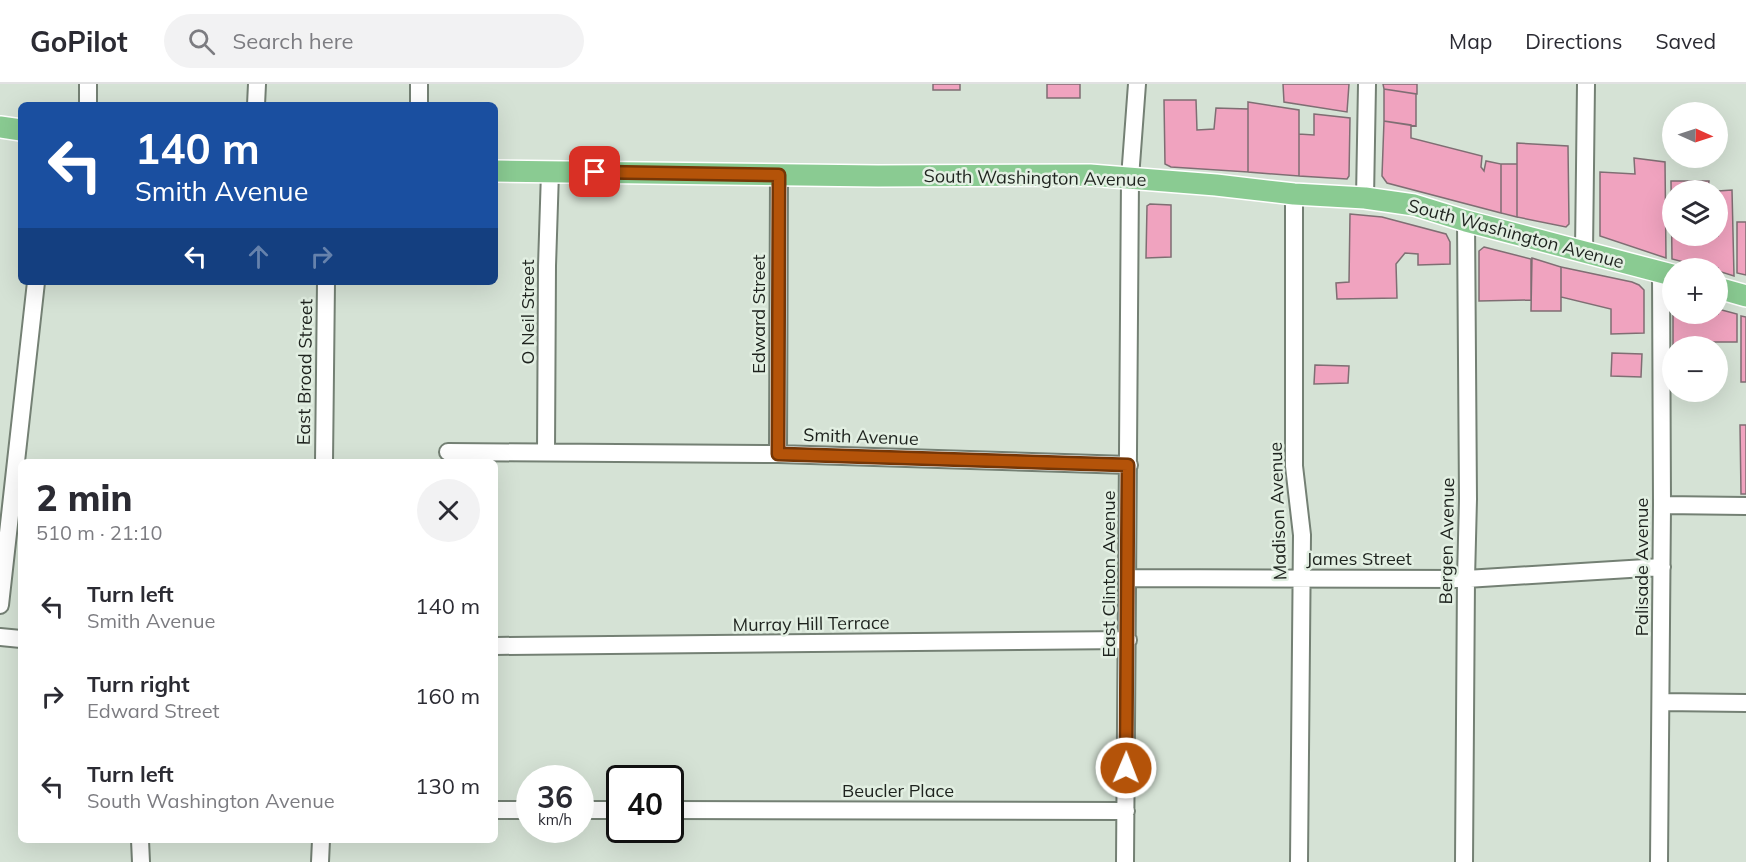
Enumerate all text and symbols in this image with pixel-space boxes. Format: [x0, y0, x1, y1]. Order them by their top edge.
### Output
search box [164, 14, 584, 68]
text: GoPilot [30, 24, 128, 59]
icon: search [185, 25, 218, 58]
text: Search here [233, 27, 354, 55]
text: Map [1449, 28, 1492, 54]
text: Directions [1525, 28, 1622, 54]
text: Saved [1655, 28, 1716, 54]
north arrow [1662, 102, 1728, 168]
map controls [1662, 102, 1728, 402]
text: 140 m [135, 122, 260, 175]
icon: left [36, 126, 114, 204]
pin [569, 146, 620, 197]
icon: arrive [578, 155, 611, 188]
street label: South Washington Avenue [923, 164, 1147, 191]
text: Smith Avenue [135, 174, 308, 208]
button: layers [1662, 180, 1728, 246]
street label: South Washington Avenue [1406, 194, 1627, 273]
icon: left [179, 240, 212, 273]
icon: ahead [242, 240, 275, 273]
icon: right [305, 240, 338, 273]
street label: Edward Street [747, 254, 770, 374]
button: + [1662, 258, 1728, 324]
street label: O Neil Street [516, 260, 539, 364]
street label: East Broad Street [292, 299, 317, 445]
button: − [1662, 336, 1728, 402]
street label: Smith Avenue [803, 423, 919, 450]
street label: Madison Avenue [1264, 441, 1291, 581]
text: 2 min [36, 475, 132, 520]
street label: Bergen Avenue [1434, 477, 1459, 605]
button: close [417, 479, 480, 542]
street label: East Clinton Avenue [1097, 491, 1120, 657]
street label: Palisade Avenue [1630, 498, 1653, 636]
text: 510 m · 21:10 [36, 520, 162, 545]
street label: James Street [1306, 547, 1412, 570]
text: Turn left [87, 580, 174, 608]
icon: left [36, 590, 69, 623]
text: 140 m [415, 592, 480, 620]
text: Smith Avenue [87, 608, 215, 633]
street label: Murray Hill Terrace [732, 611, 890, 636]
text: Turn right [87, 670, 190, 698]
icon: right [36, 680, 69, 713]
text: 160 m [415, 682, 480, 710]
text: Edward Street [87, 698, 220, 723]
position arrow [1094, 736, 1158, 800]
text: Turn left [87, 760, 174, 788]
speed limit sign: 40 [606, 765, 684, 843]
icon: left [36, 770, 69, 803]
text: 130 m [415, 772, 480, 800]
text: 36 [537, 778, 573, 816]
street label: Beucler Place [842, 779, 954, 802]
text: South Washington Avenue [87, 788, 335, 813]
text: km/h [538, 810, 572, 829]

